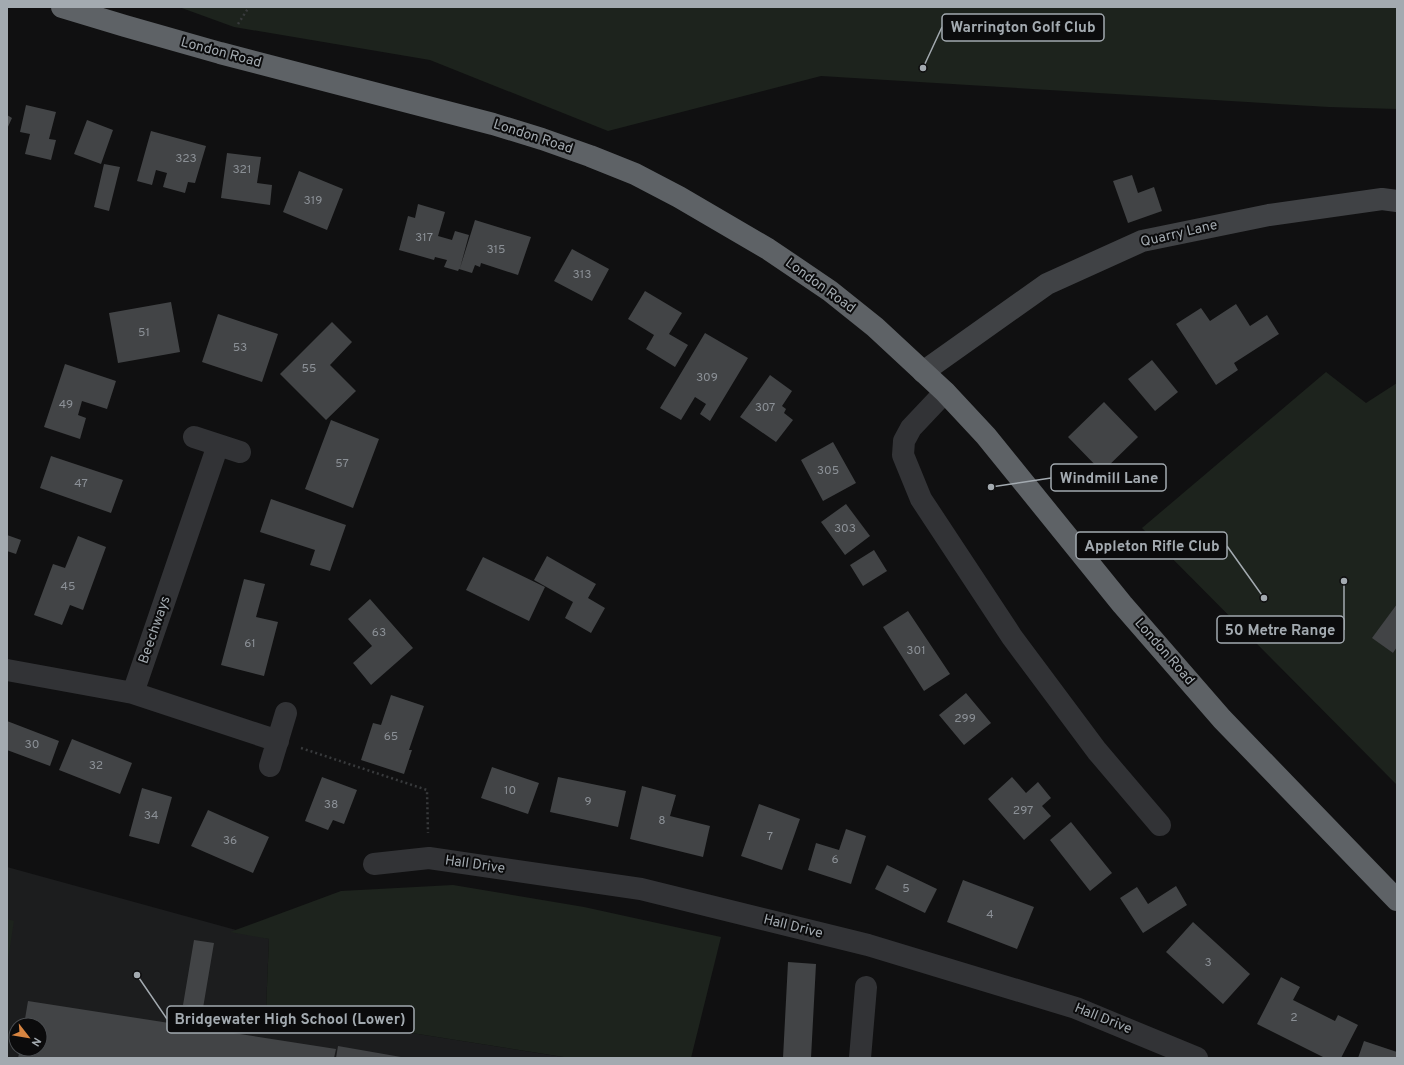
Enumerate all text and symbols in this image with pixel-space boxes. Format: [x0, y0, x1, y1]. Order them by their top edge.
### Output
callout: Warrington Golf Club [942, 14, 1104, 41]
text: Warrington Golf Club [950, 19, 1096, 38]
street label: London Road [179, 34, 263, 72]
street label: London Road [491, 116, 575, 158]
house number: 323 [175, 151, 197, 167]
house number: 321 [233, 162, 251, 178]
house number: 319 [304, 193, 322, 209]
street label: Quarry Lane [1139, 217, 1219, 251]
house number: 317 [415, 230, 433, 246]
house number: 315 [486, 242, 506, 258]
street label: London Road [781, 255, 859, 317]
house number: 313 [573, 267, 591, 283]
house number: 51 [138, 325, 150, 341]
house number: 53 [233, 340, 247, 356]
house number: 55 [302, 361, 316, 377]
house number: 309 [696, 370, 718, 386]
house number: 49 [59, 397, 73, 413]
house number: 307 [755, 400, 775, 416]
house number: 57 [335, 456, 349, 472]
house number: 305 [817, 463, 839, 479]
callout: Windmill Lane [1051, 464, 1166, 491]
text: Windmill Lane [1060, 470, 1158, 489]
house number: 47 [74, 476, 88, 492]
house number: 303 [834, 521, 856, 537]
callout: Appleton Rifle Club [1076, 532, 1227, 559]
text: Appleton Rifle Club [1084, 538, 1220, 557]
house number: 45 [61, 579, 75, 595]
street label: Beechways [135, 594, 175, 666]
street label: London Road [1130, 615, 1198, 689]
callout: 50 Metre Range [1217, 616, 1344, 643]
text: 50 Metre Range [1225, 622, 1335, 641]
house number: 63 [372, 625, 386, 641]
house number: 61 [244, 636, 256, 652]
house number: 301 [906, 643, 926, 659]
house number: 299 [954, 711, 976, 727]
house number: 65 [384, 729, 398, 745]
house number: 30 [25, 737, 39, 753]
house number: 32 [89, 758, 103, 774]
house number: 10 [504, 783, 516, 799]
house number: 9 [584, 794, 592, 810]
house number: 38 [324, 797, 338, 813]
house number: 297 [1013, 803, 1033, 819]
house number: 34 [144, 808, 158, 824]
house number: 8 [658, 813, 666, 829]
house number: 7 [767, 829, 773, 845]
house number: 36 [223, 833, 237, 849]
street label: Hall Drive [444, 852, 506, 878]
house number: 6 [831, 852, 839, 868]
house number: 5 [902, 881, 910, 897]
house number: 4 [986, 907, 994, 923]
street label: Hall Drive [762, 911, 824, 943]
house number: 3 [1204, 955, 1212, 971]
street label: Hall Drive [1072, 1000, 1134, 1038]
callout: Bridgewater High School (Lower) [167, 1006, 414, 1033]
house number: 2 [1290, 1010, 1298, 1026]
text: Bridgewater High School (Lower) [175, 1011, 406, 1030]
north arrow [8, 1017, 48, 1057]
text: N [28, 1035, 44, 1049]

